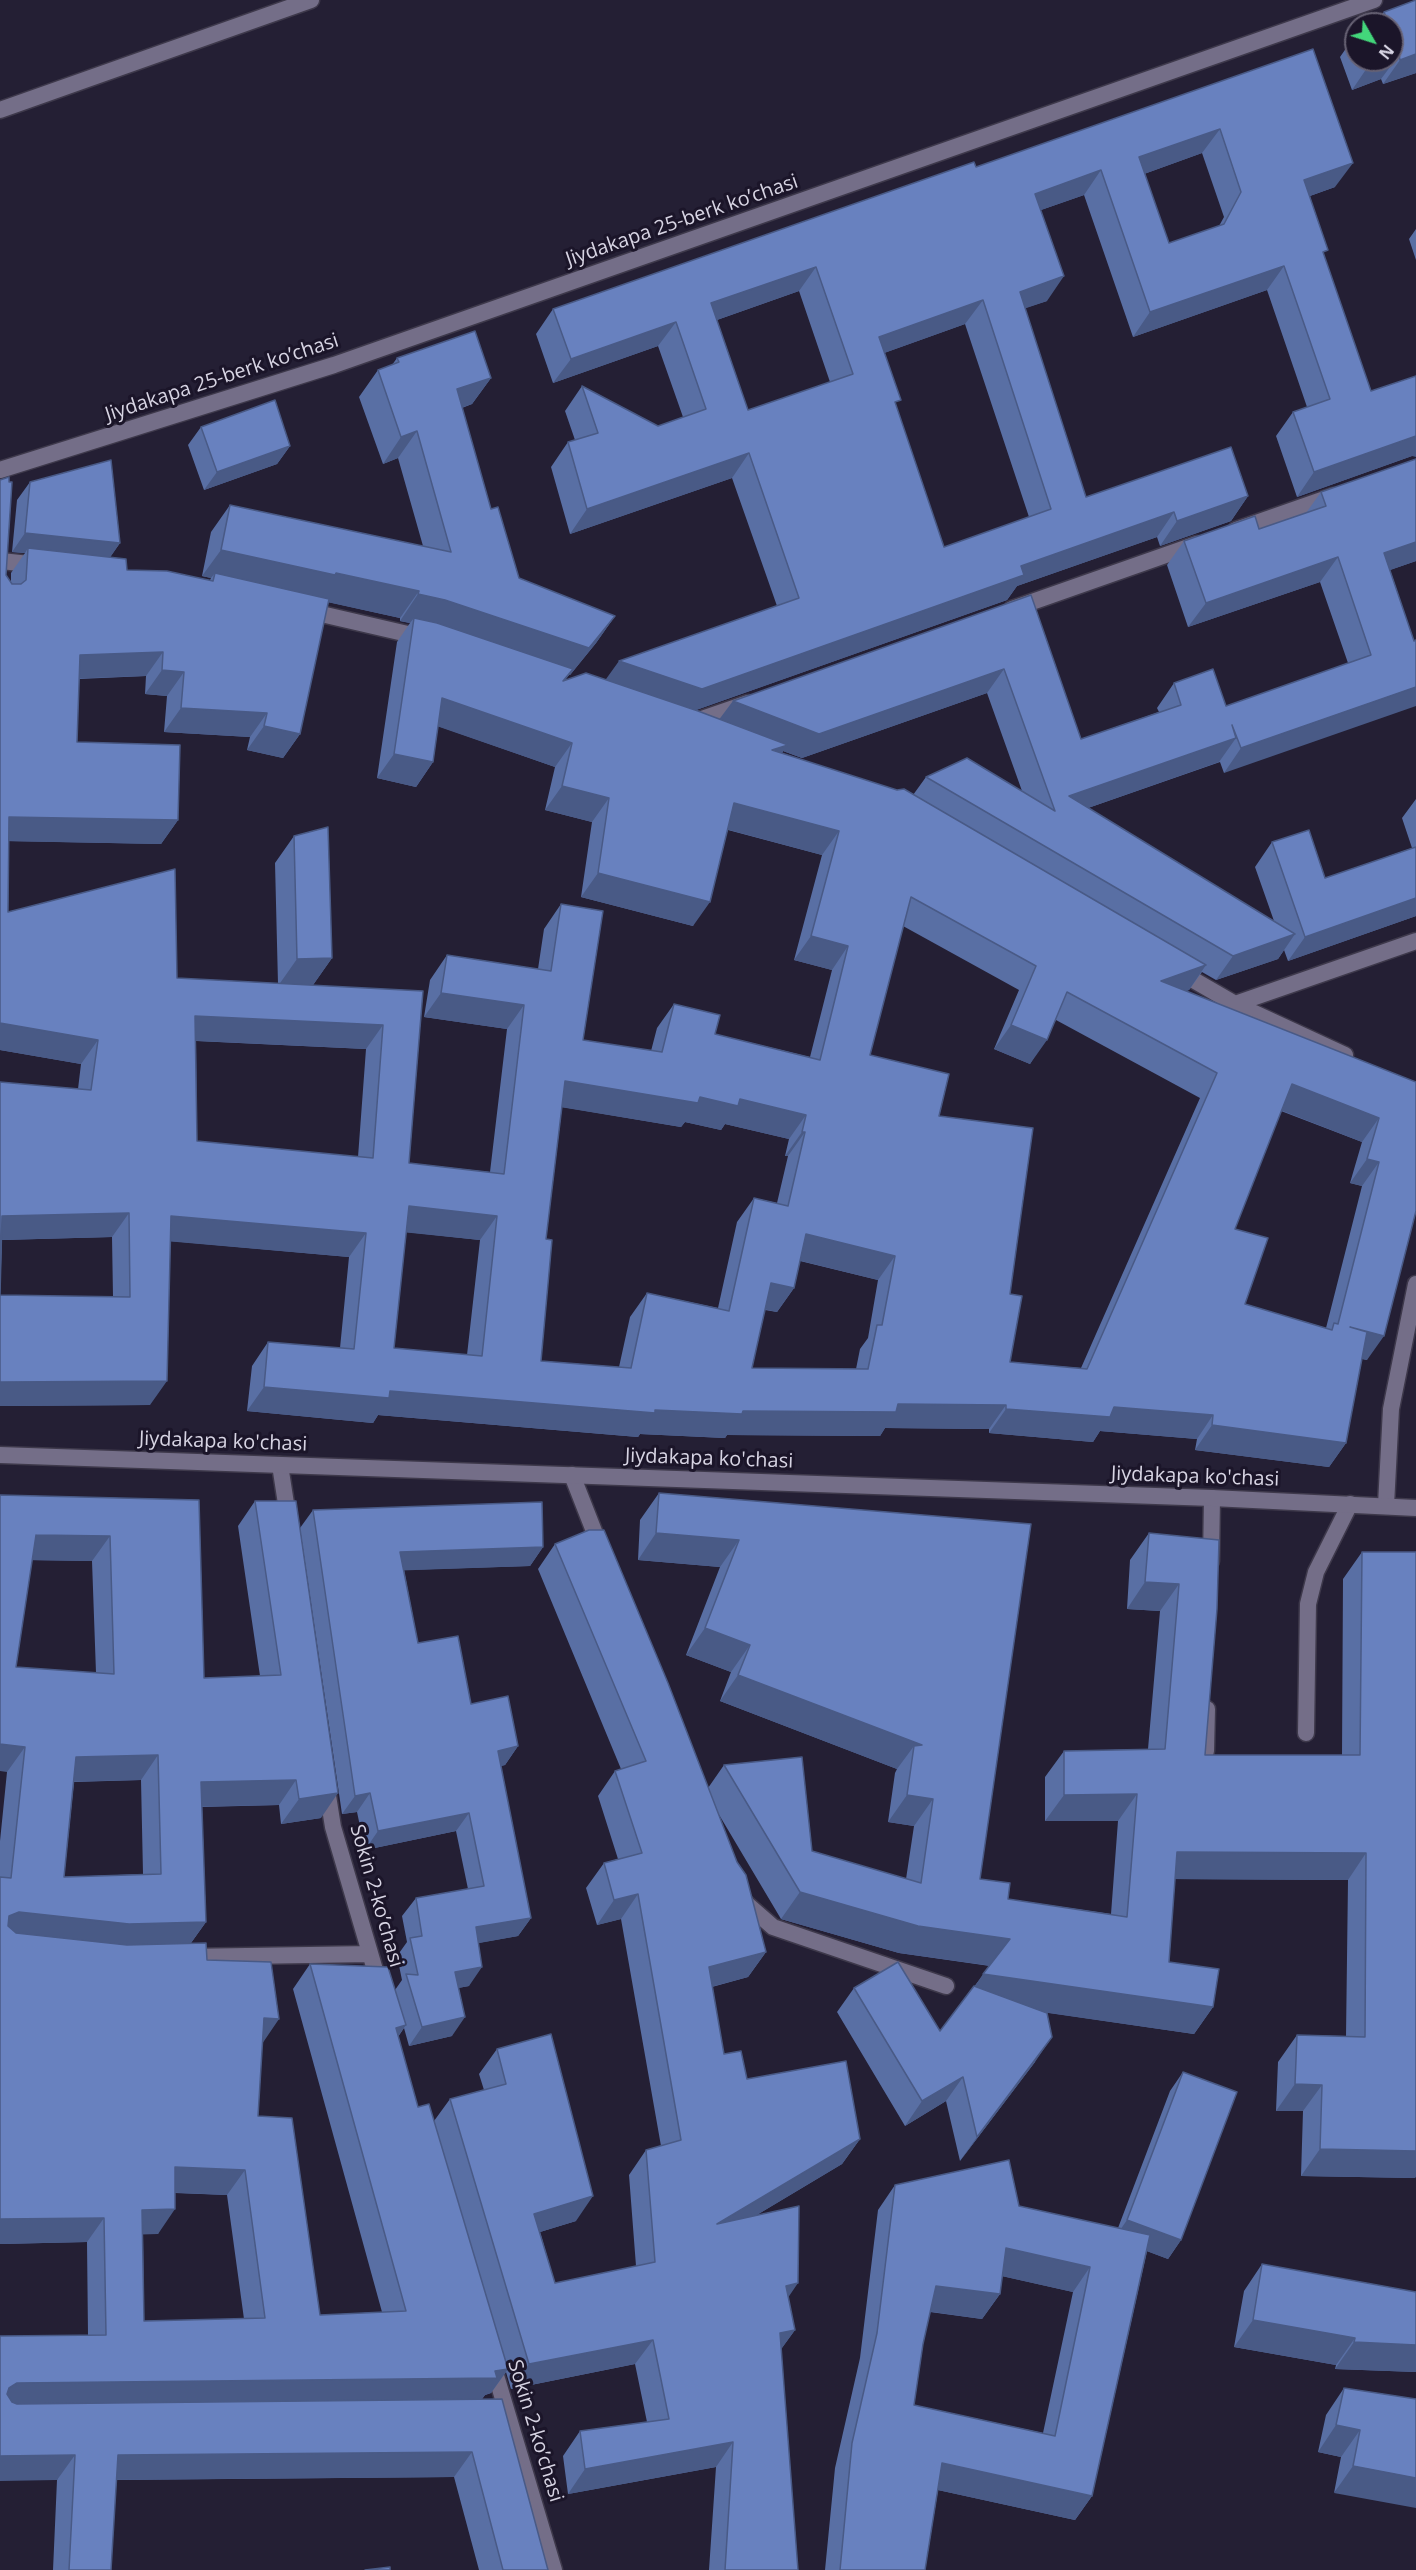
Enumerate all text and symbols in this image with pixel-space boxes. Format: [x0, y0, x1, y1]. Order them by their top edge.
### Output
north arrow [1344, 12, 1404, 72]
text: N [1374, 40, 1399, 64]
street label: Jiydakapa 25-berk koʼchasi [563, 170, 801, 272]
street label: Jiydakapa 25-berk koʼchasi [102, 329, 342, 427]
street label: Jiydakapa ko'chasi [138, 1427, 308, 1457]
street label: Jiydakapa ko'chasi [624, 1444, 794, 1474]
street label: Jiydakapa ko'chasi [1110, 1462, 1280, 1492]
street label: Sokin 2-koʼchasi [344, 1822, 408, 1970]
street label: Sokin 2-koʼchasi [502, 2357, 568, 2505]

